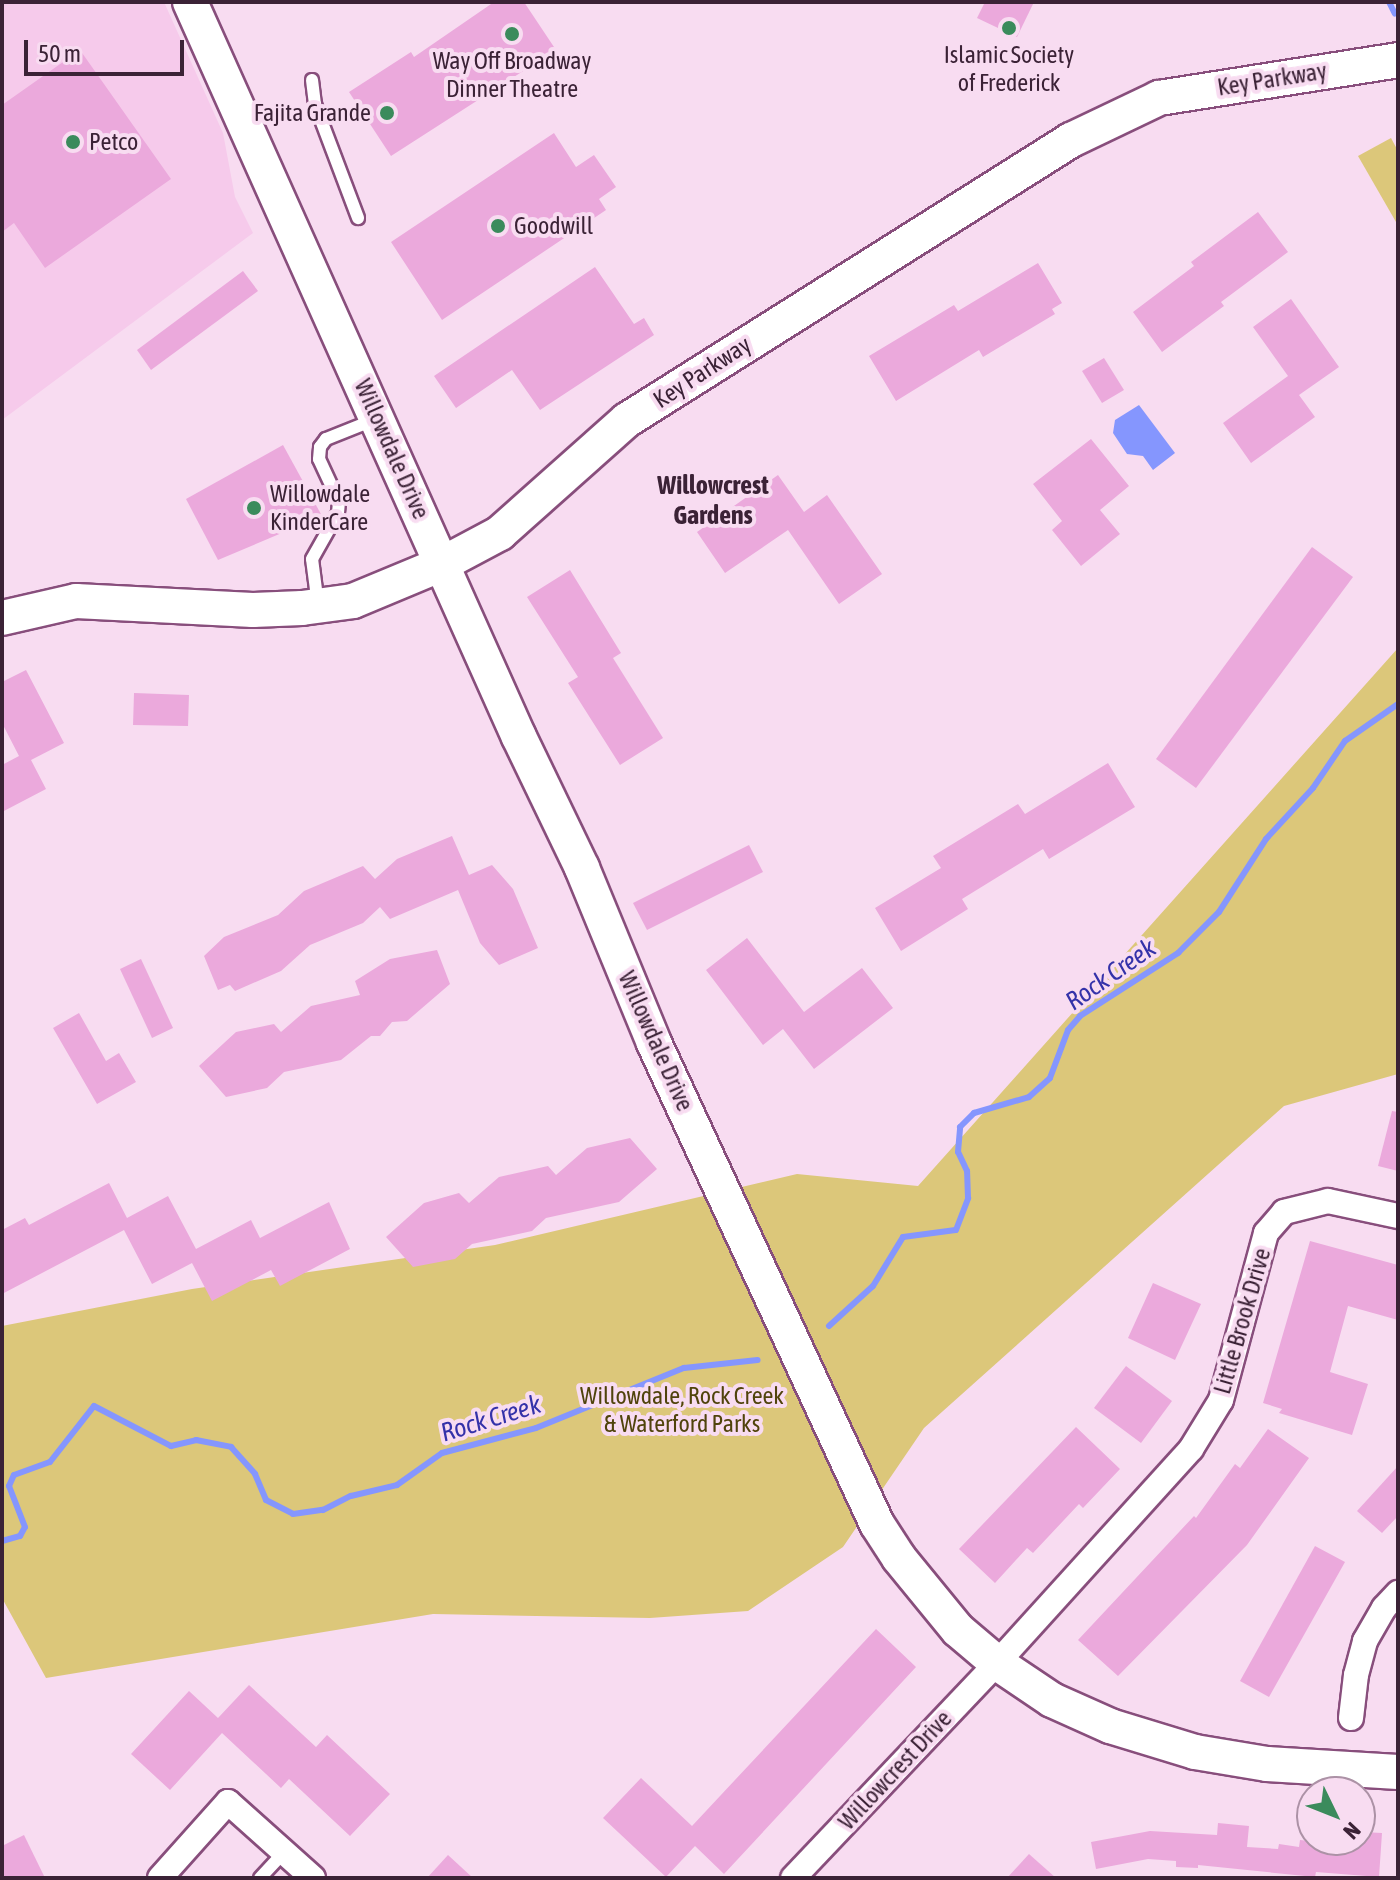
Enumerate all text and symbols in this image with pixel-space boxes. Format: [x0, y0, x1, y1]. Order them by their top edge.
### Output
marker: Islamic Society of Frederick [1000, 19, 1018, 37]
scale bar [28, 24, 188, 74]
marker: Way Off Broadway Dinner Theatre [503, 25, 521, 43]
text: 50 m [38, 40, 81, 67]
place label: Islamic Society of Frederick [944, 41, 1074, 97]
place label: Way Off Broadway Dinner Theatre [433, 47, 591, 103]
street label: Key Parkway [1215, 56, 1329, 102]
place label: Fajita Grande [254, 99, 371, 127]
marker: Fajita Grande [378, 104, 396, 122]
place label: Petco [89, 128, 138, 156]
marker: Petco [64, 133, 82, 151]
place label: Goodwill [514, 212, 593, 240]
marker: Goodwill [489, 217, 507, 235]
street label: Key Parkway [648, 330, 756, 414]
street label: Willowdale Drive [348, 375, 436, 523]
district label: Willowcrest Gardens [657, 470, 769, 532]
place label: Willowdale KinderCare [270, 480, 370, 536]
marker: Willowdale KinderCare [245, 499, 263, 517]
water label: Rock Creek [1060, 933, 1162, 1017]
street label: Willowdale Drive [612, 967, 700, 1115]
street label: Little Brook Drive [1207, 1245, 1277, 1397]
park label: Willowdale, Rock Creek & Waterford Parks [580, 1382, 784, 1438]
water label: Rock Creek [437, 1389, 545, 1449]
street label: Willowcrest Drive [832, 1704, 958, 1836]
north arrow [1296, 1776, 1376, 1856]
text: N [1338, 1817, 1366, 1845]

